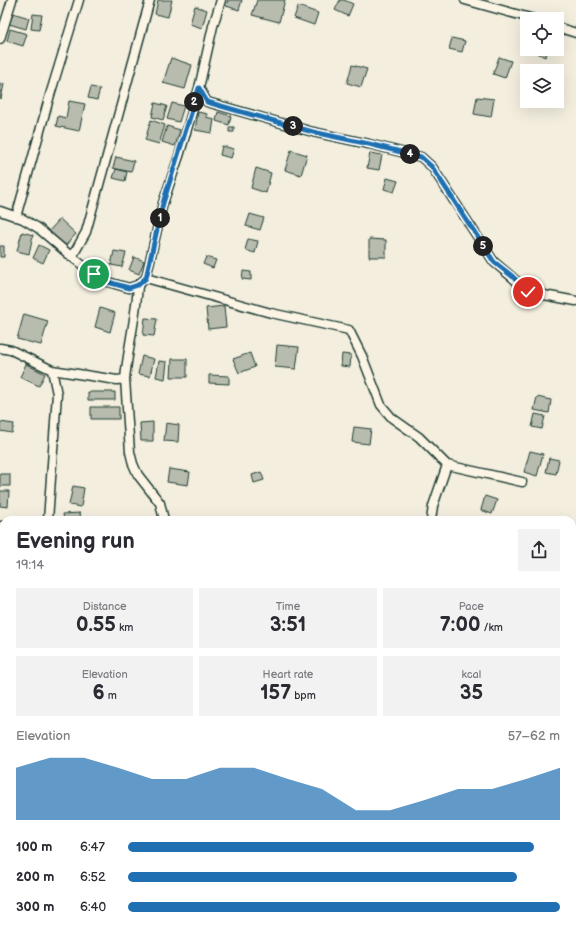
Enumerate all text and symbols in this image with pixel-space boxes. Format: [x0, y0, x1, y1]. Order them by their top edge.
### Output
map controls [520, 12, 564, 108]
button: locate [520, 12, 564, 56]
button: layers [520, 64, 564, 108]
pin: 2 [184, 92, 204, 112]
text: 2 [191, 95, 197, 108]
pin: 3 [283, 116, 303, 136]
text: 3 [290, 119, 296, 132]
pin: 4 [400, 144, 420, 164]
text: 4 [407, 147, 413, 160]
pin: 1 [150, 208, 170, 228]
text: 1 [158, 211, 162, 224]
pin: 5 [473, 236, 493, 256]
text: 5 [480, 239, 486, 252]
pin [77, 257, 111, 291]
icon: arrive [83, 263, 105, 285]
pin [511, 275, 545, 309]
icon: check [517, 281, 539, 303]
text: Evening run [16, 528, 135, 555]
button: share [518, 529, 560, 571]
text: 19:14 [16, 557, 44, 573]
text: Distance [83, 600, 127, 613]
text: Time [276, 600, 300, 613]
text: Pace [459, 600, 484, 613]
text: 0.55 [76, 613, 116, 637]
text: 3:51 [270, 613, 306, 637]
text: 7:00 [440, 613, 480, 637]
text: km [116, 621, 133, 634]
text: /km [480, 621, 503, 634]
text: Elevation [82, 668, 128, 681]
text: Heart rate [263, 668, 313, 681]
text: kcal [461, 668, 481, 681]
text: 6 [93, 681, 105, 705]
text: 157 [260, 681, 291, 705]
text: 35 [460, 681, 483, 705]
text: m [105, 689, 117, 702]
text: bpm [291, 689, 316, 702]
text: Elevation [16, 728, 70, 744]
text: 57–62 m [508, 728, 560, 744]
text: 100 m [16, 839, 52, 855]
text: 6:47 [80, 839, 105, 855]
text: 200 m [16, 869, 54, 885]
text: 6:52 [80, 869, 106, 885]
text: 300 m [16, 899, 54, 915]
text: 6:40 [80, 899, 106, 915]

